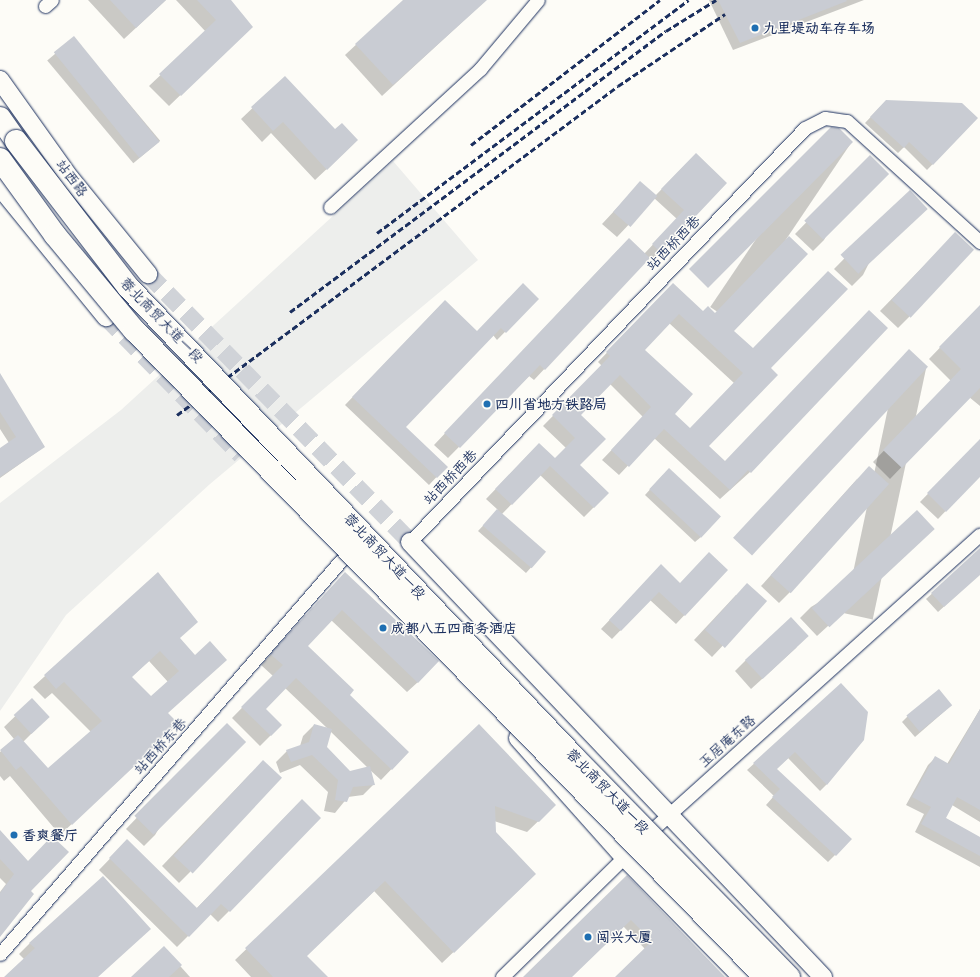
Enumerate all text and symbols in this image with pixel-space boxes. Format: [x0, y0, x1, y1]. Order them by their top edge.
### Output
place label: 九里堤动车存车场 [763, 20, 875, 36]
marker: 九里堤动车存车场 [750, 23, 760, 33]
street label: 站西路 [53, 156, 91, 200]
street label: 站西桥西巷 [643, 212, 703, 274]
street label: 蓉北商贸大道一段 [117, 274, 207, 366]
place label: 四川省地方铁路局 [495, 396, 607, 412]
marker: 四川省地方铁路局 [482, 399, 492, 409]
street label: 站西桥西巷 [420, 446, 480, 508]
street label: 蓉北商贸大道一段 [341, 509, 429, 603]
place label: 成都八五四商务酒店 [391, 620, 517, 636]
marker: 成都八五四商务酒店 [378, 623, 388, 633]
street label: 玉居庵东路 [695, 711, 759, 771]
street label: 站西桥东巷 [130, 714, 190, 778]
street label: 蓉北商贸大道一段 [563, 745, 653, 837]
place label: 香爽餐厅 [22, 827, 78, 843]
marker: 香爽餐厅 [9, 830, 19, 840]
place label: 闯兴大厦 [596, 929, 652, 945]
marker: 闯兴大厦 [583, 932, 593, 942]

